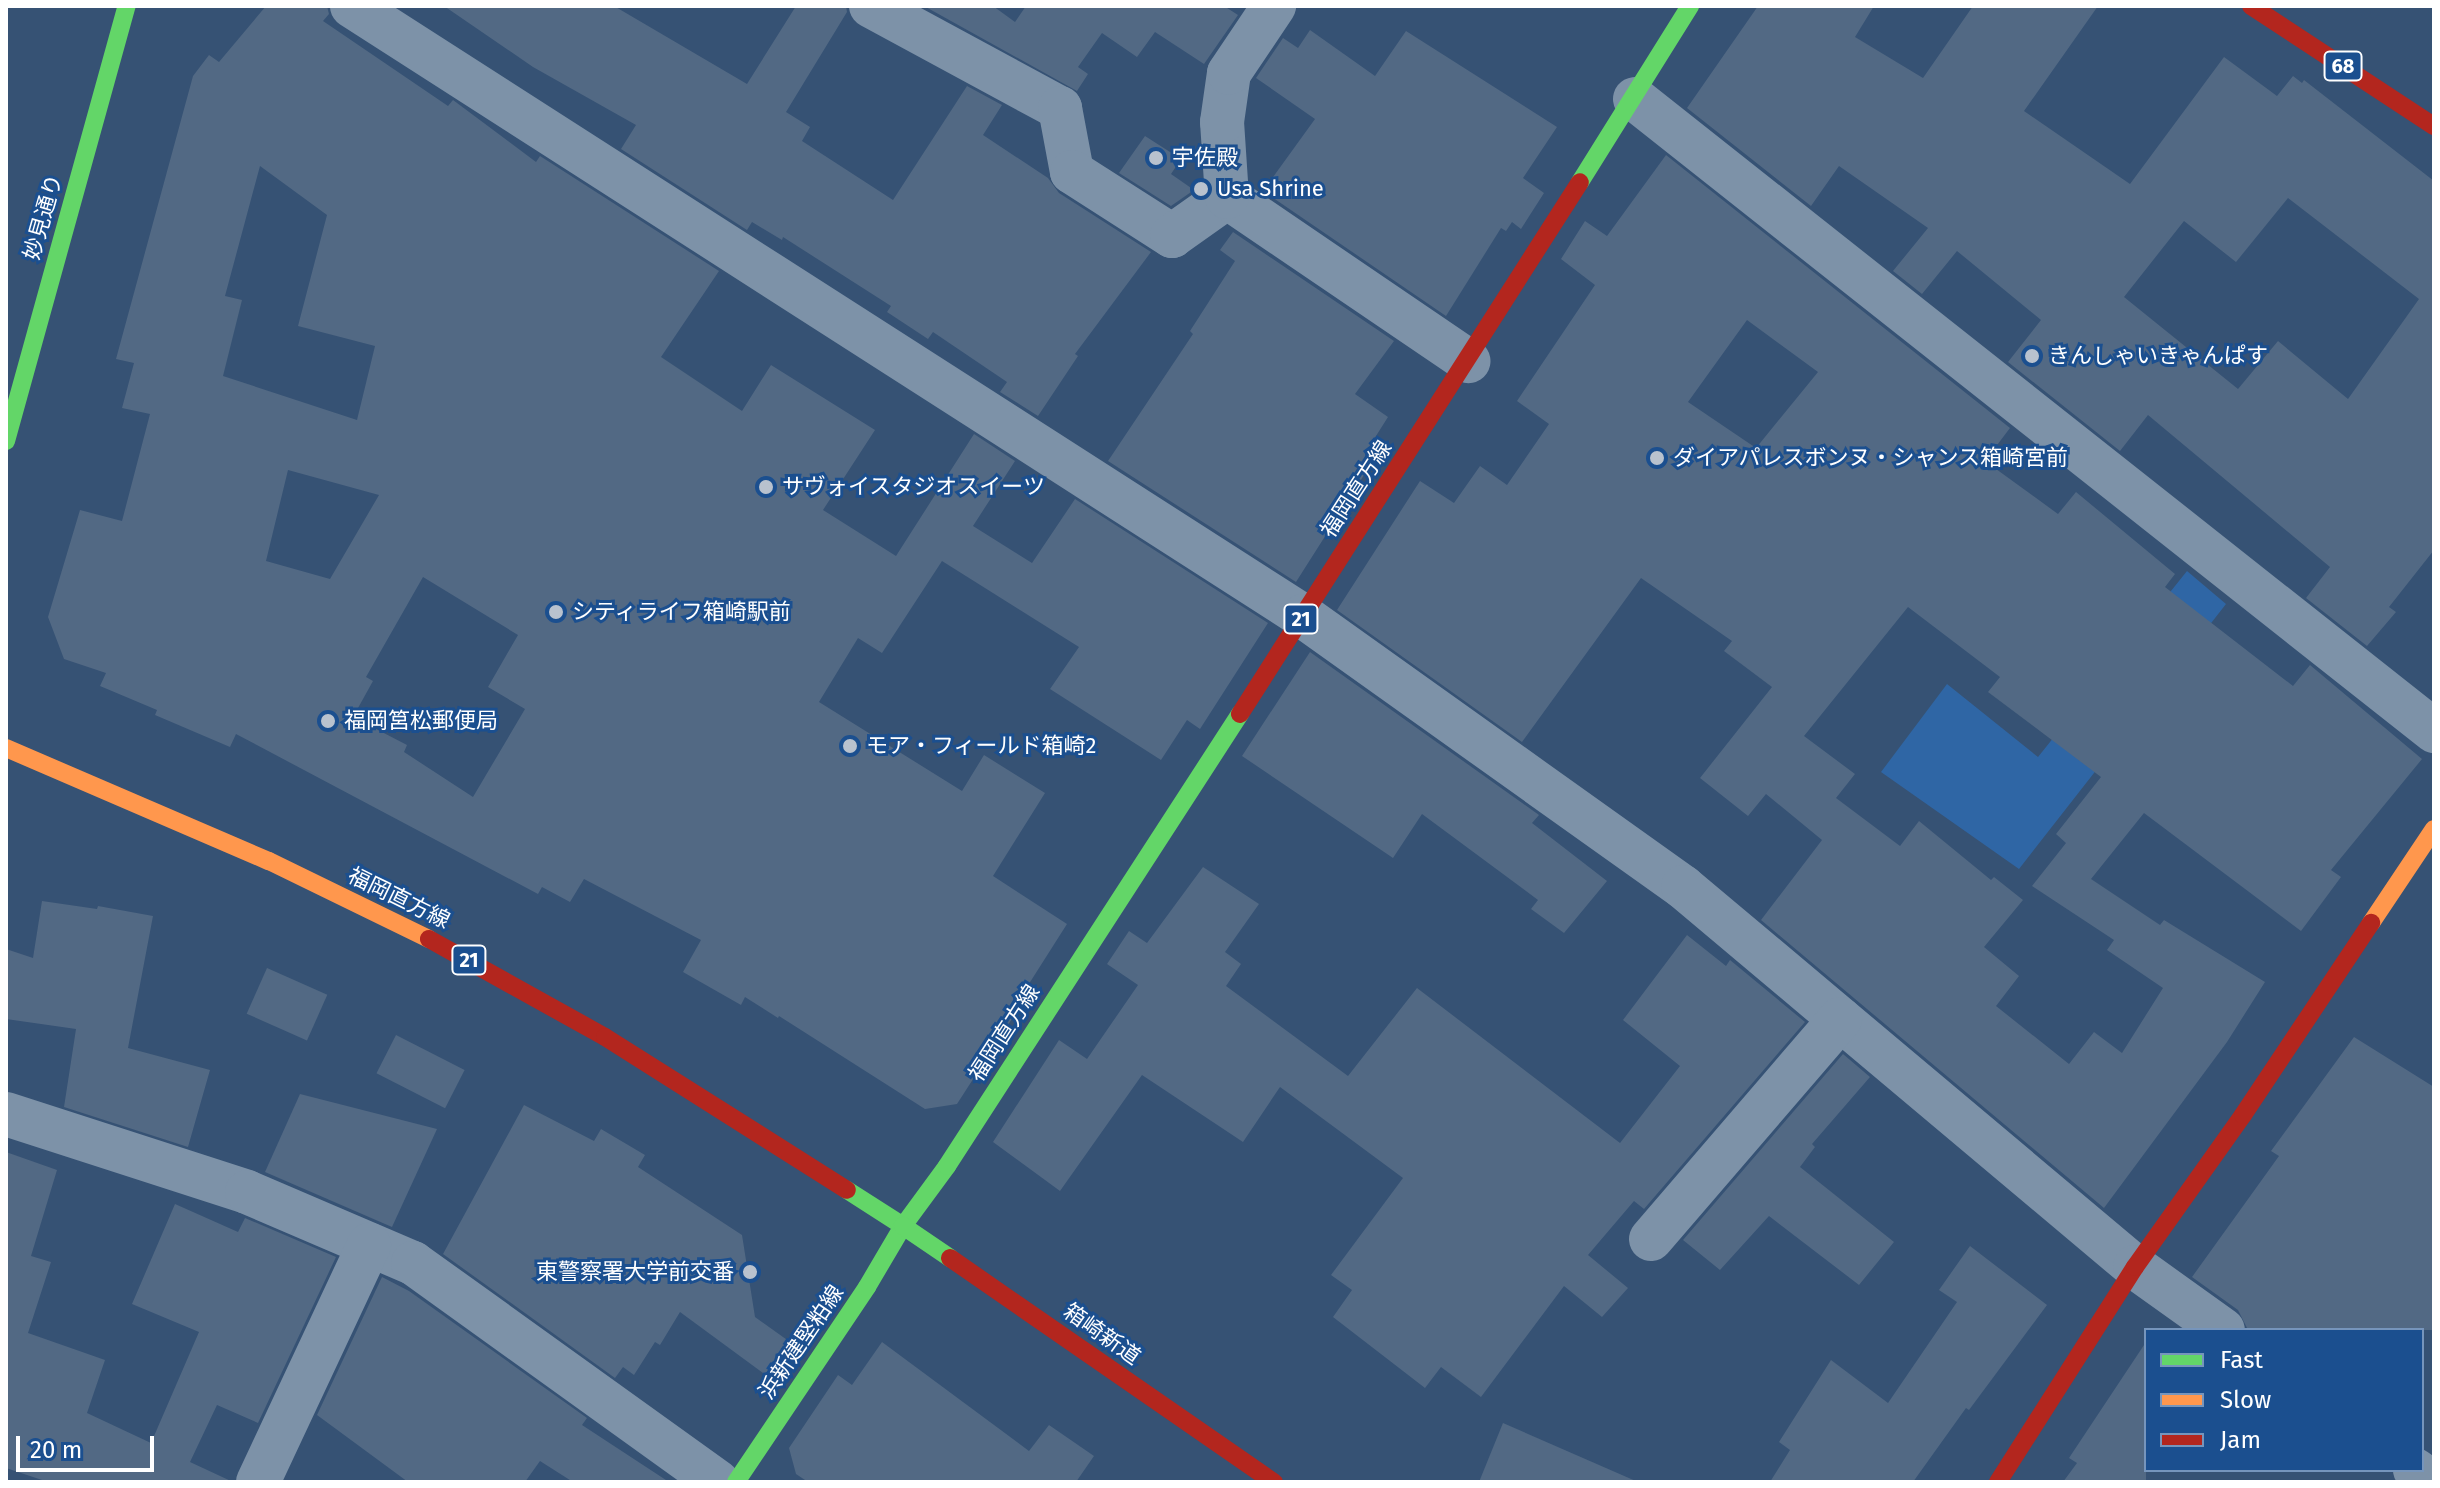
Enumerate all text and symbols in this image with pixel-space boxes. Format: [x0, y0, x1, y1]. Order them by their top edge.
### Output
road number: 68 [2323, 50, 2363, 82]
place label: 宇佐殿 [1172, 145, 1238, 171]
marker: 宇佐殿 [1147, 149, 1165, 167]
street label: 妙見通り [18, 171, 68, 263]
place label: Usa Shrine [1217, 176, 1324, 202]
marker: Usa Shrine [1192, 180, 1210, 198]
place label: きんしゃいきゃんぱす [2048, 343, 2268, 369]
marker: きんしゃいきゃんぱす [2023, 347, 2041, 365]
street label: 福岡直方線 [1315, 436, 1397, 542]
place label: ダイアパレスボンヌ・シャンス箱崎宮前 [1673, 445, 2069, 471]
marker: ダイアパレスボンヌ・シャンス箱崎宮前 [1648, 449, 1666, 467]
place label: サヴォイスタジオスイーツ [782, 474, 1046, 500]
marker: サヴォイスタジオスイーツ [757, 478, 775, 496]
place label: シティライフ箱崎駅前 [572, 599, 792, 625]
marker: シティライフ箱崎駅前 [547, 603, 565, 621]
road number: 21 [1283, 603, 1319, 635]
place label: 福岡筥松郵便局 [344, 708, 498, 734]
marker: 福岡筥松郵便局 [319, 712, 337, 730]
place label: モア・フィールド箱崎2 [866, 733, 1097, 759]
marker: モア・フィールド箱崎2 [841, 737, 859, 755]
street label: 福岡直方線 [344, 862, 454, 934]
road number: 21 [451, 944, 487, 976]
street label: 福岡直方線 [963, 980, 1045, 1086]
place label: 東警察署大学前交番 [536, 1259, 734, 1285]
marker: 東警察署大学前交番 [741, 1263, 759, 1281]
street label: 浜新建堅粕線 [753, 1280, 849, 1404]
street label: 箱崎新道 [1058, 1298, 1146, 1370]
legend [2144, 1328, 2424, 1472]
text: Fast [2220, 1346, 2263, 1374]
text: Slow [2220, 1386, 2271, 1414]
scale bar [20, 1420, 158, 1470]
text: Jam [2220, 1426, 2261, 1454]
text: 20 m [30, 1436, 82, 1464]

